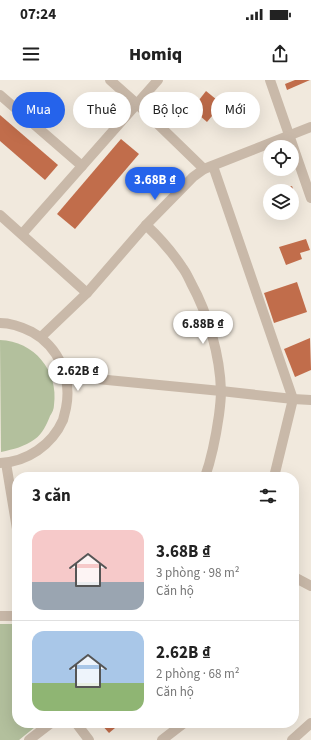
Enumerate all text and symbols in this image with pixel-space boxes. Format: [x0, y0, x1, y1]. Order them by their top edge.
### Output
text: 07:24 [20, 4, 56, 25]
text: Homiq [129, 42, 182, 67]
icon: menu [20, 43, 42, 65]
icon: share [269, 43, 291, 65]
chip: Mua [12, 92, 65, 128]
chip: Thuê [73, 92, 131, 128]
chip: Bộ lọc [139, 92, 203, 128]
chip: Mới [211, 92, 260, 128]
map controls [263, 140, 299, 220]
button: locate [263, 140, 299, 176]
pin: 3.68B ₫ [118, 167, 192, 201]
text: 3.68B ₫ [134, 171, 176, 189]
button: layers [263, 184, 299, 220]
pin: 6.88B ₫ [166, 311, 240, 345]
text: 6.88B ₫ [182, 315, 224, 333]
pin: 2.62B ₫ [41, 358, 115, 392]
text: 2.62B ₫ [57, 362, 99, 380]
text: 3 căn [32, 484, 71, 508]
icon: filters [257, 485, 279, 507]
text: 3.68B ₫ [156, 540, 211, 564]
icon: home [64, 546, 112, 594]
text: 3 phòng · 98 m² [156, 564, 240, 582]
text: Căn hộ [156, 582, 194, 600]
text: 2.62B ₫ [156, 641, 211, 665]
icon: home [64, 647, 112, 695]
text: 2 phòng · 68 m² [156, 665, 240, 683]
text: Căn hộ [156, 683, 194, 701]

